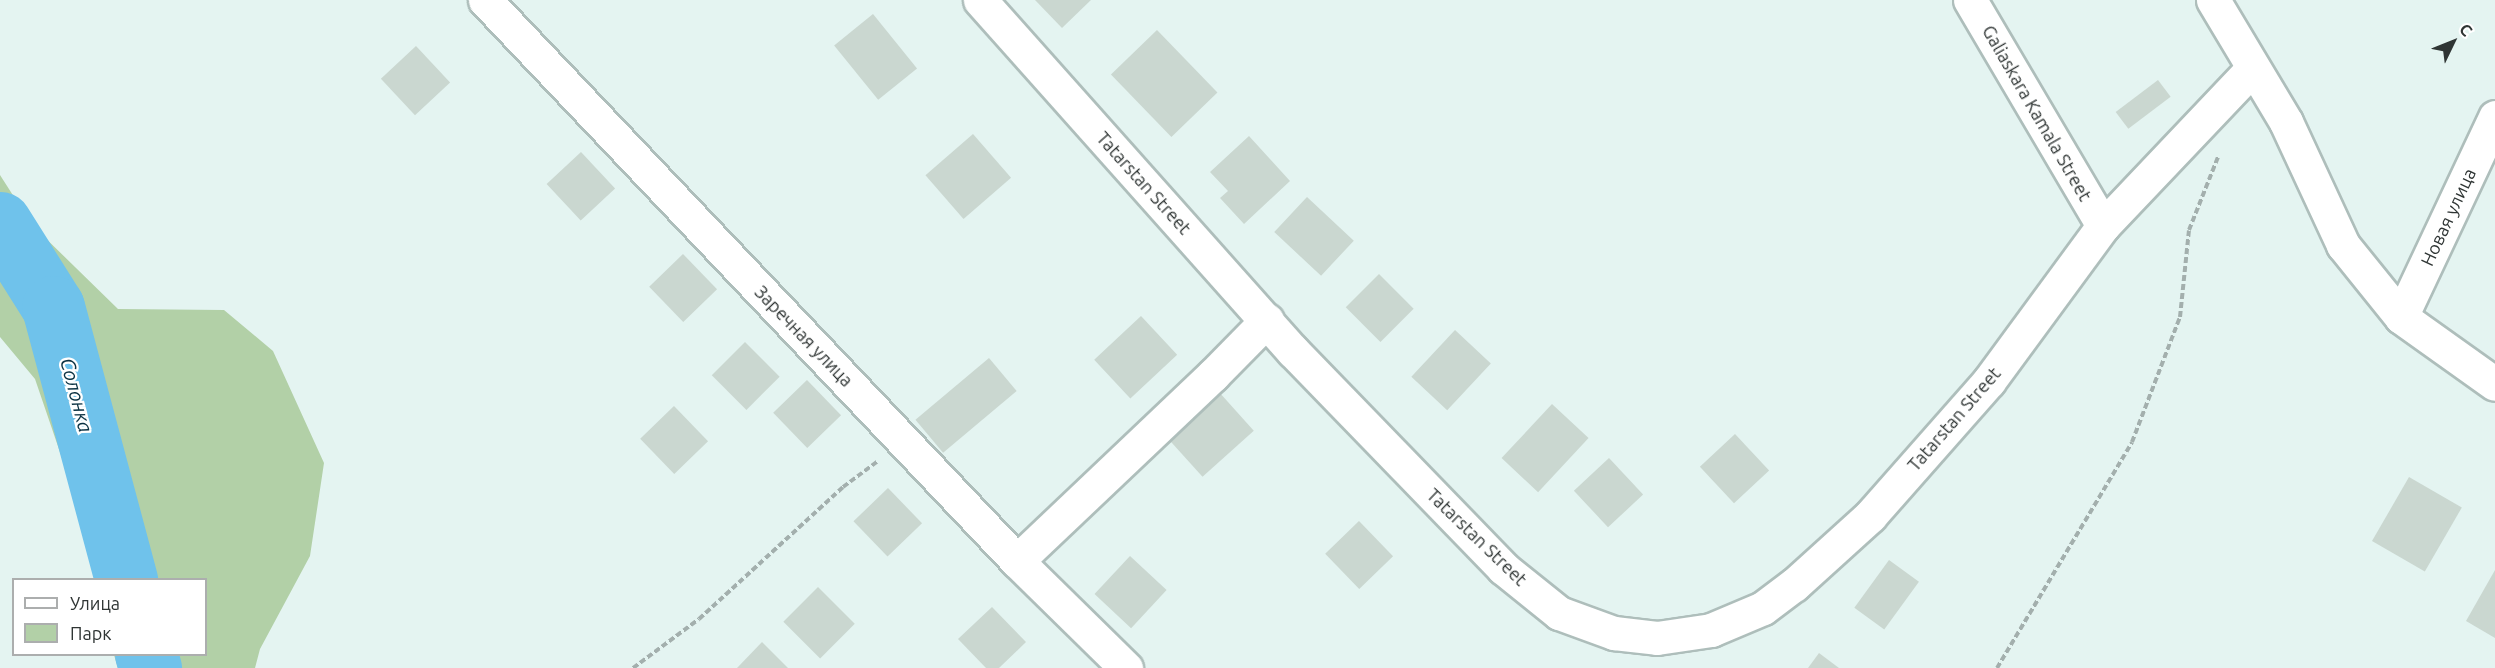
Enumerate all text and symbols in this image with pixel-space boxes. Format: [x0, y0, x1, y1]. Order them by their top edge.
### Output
north arrow [2423, 12, 2483, 72]
text: С [2456, 20, 2476, 40]
street label: Galiaskara Kamala Street [1978, 21, 2096, 205]
street label: Tatarstan Street [1092, 127, 1196, 239]
street label: Новая улица [2416, 165, 2480, 269]
street label: Заречная улица [750, 281, 858, 391]
water label: Солонка [56, 355, 98, 435]
street label: Tatarstan Street [1903, 363, 2005, 475]
street label: Tatarstan Street [1423, 484, 1531, 590]
legend [12, 578, 207, 656]
text: Улица [70, 593, 120, 613]
text: Парк [70, 623, 111, 643]

